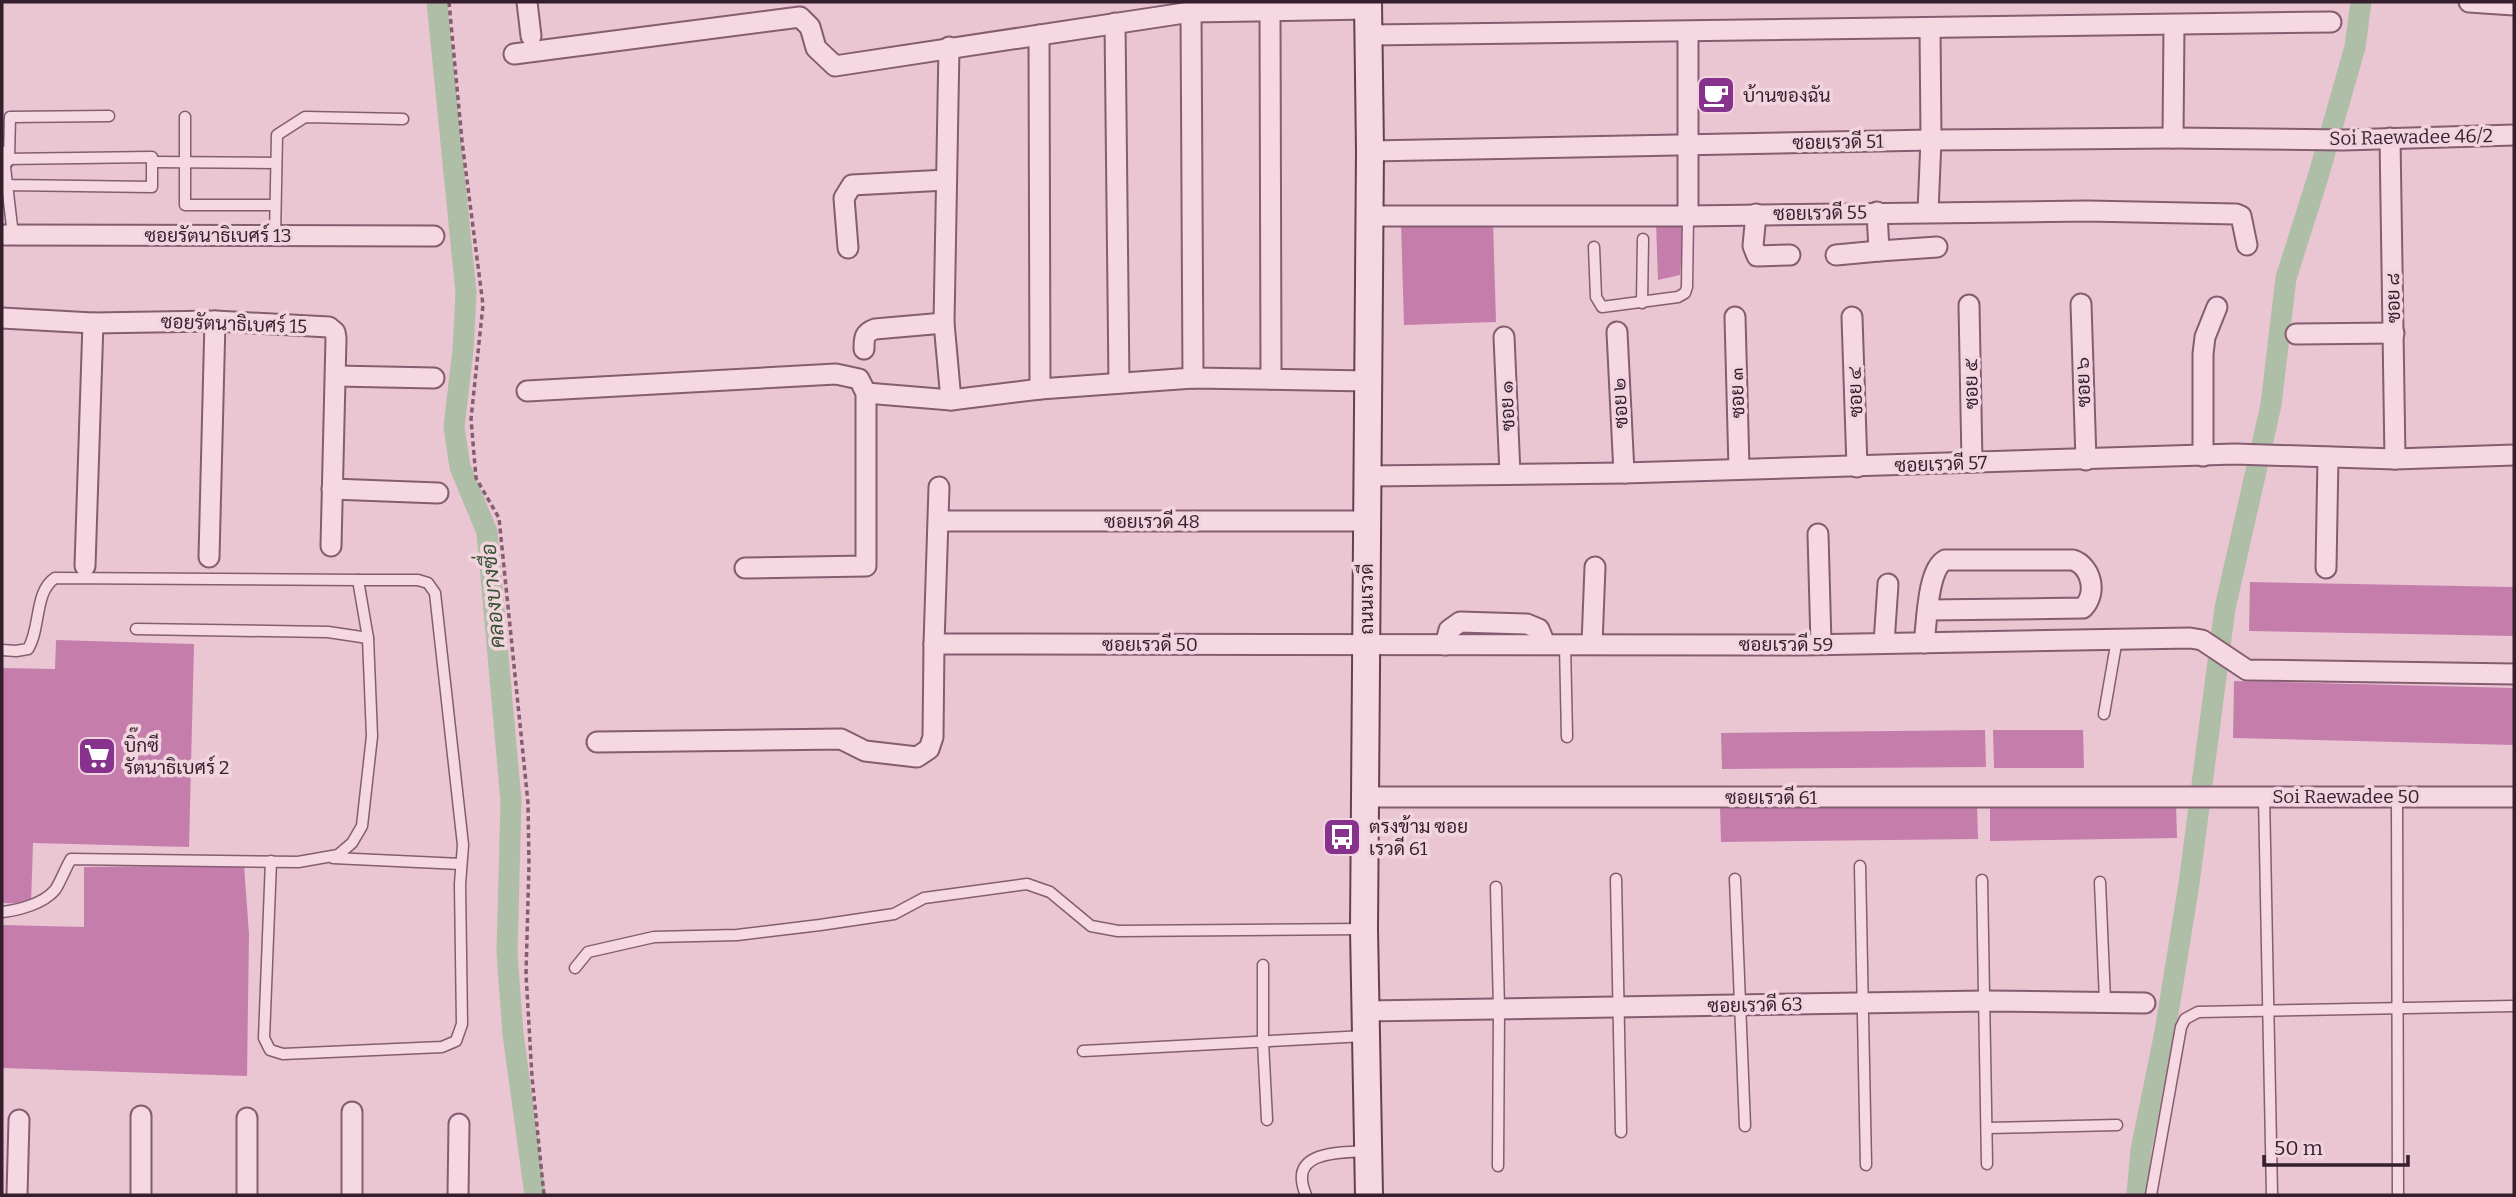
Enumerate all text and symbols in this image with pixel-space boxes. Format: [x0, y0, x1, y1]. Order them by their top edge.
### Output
cafe icon: บ้านของฉัน [1695, 74, 1737, 116]
place label: บ้านของฉัน [1743, 84, 1831, 107]
street label: Soi Raewadee 46/2 [2329, 124, 2493, 150]
street label: ซอยเรวดี 51 [1792, 129, 1884, 154]
street label: ซอยเรวดี 55 [1773, 200, 1867, 225]
street label: ซอยรัตนาธิเบศร์ 13 [144, 223, 292, 247]
street label: ซอย ๘ [2381, 273, 2405, 323]
street label: ซอยรัตนาธิเบศร์ 15 [160, 309, 308, 338]
street label: ซอย ๖ [2071, 356, 2095, 408]
street label: ซอย ๕ [1959, 357, 1983, 409]
street label: ซอย ๔ [1843, 365, 1867, 418]
street label: ซอย ๓ [1725, 367, 1749, 419]
street label: ซอย ๒ [1607, 377, 1633, 429]
street label: ซอย ๑ [1494, 380, 1520, 432]
street label: ซอยเรวดี 57 [1894, 450, 1988, 477]
street label: ซอยเรวดี 48 [1104, 509, 1200, 533]
water label: คลองบางซื่อ [468, 542, 511, 650]
street label: ถนนเรวดี [1354, 563, 1378, 635]
street label: ซอยเรวดี 50 [1102, 632, 1198, 656]
street label: ซอยเรวดี 59 [1739, 632, 1833, 656]
place label: บิ๊กซี รัตนาธิเบศร์ 2 [124, 727, 229, 779]
supermarket icon: บิ๊กซี รัตนาธิเบศร์ 2 [76, 735, 118, 777]
street label: ซอยเรวดี 61 [1725, 785, 1817, 809]
street label: Soi Raewadee 50 [2272, 785, 2420, 808]
place label: ตรงข้าม ซอย เรวดี 61 [1369, 815, 1468, 860]
bus stop icon: ตรงข้าม ซอย เรวดี 61 [1321, 816, 1363, 858]
street label: ซอยเรวดี 63 [1707, 992, 1803, 1017]
scale bar [2264, 1124, 2408, 1168]
text: 50 m [2274, 1135, 2323, 1161]

